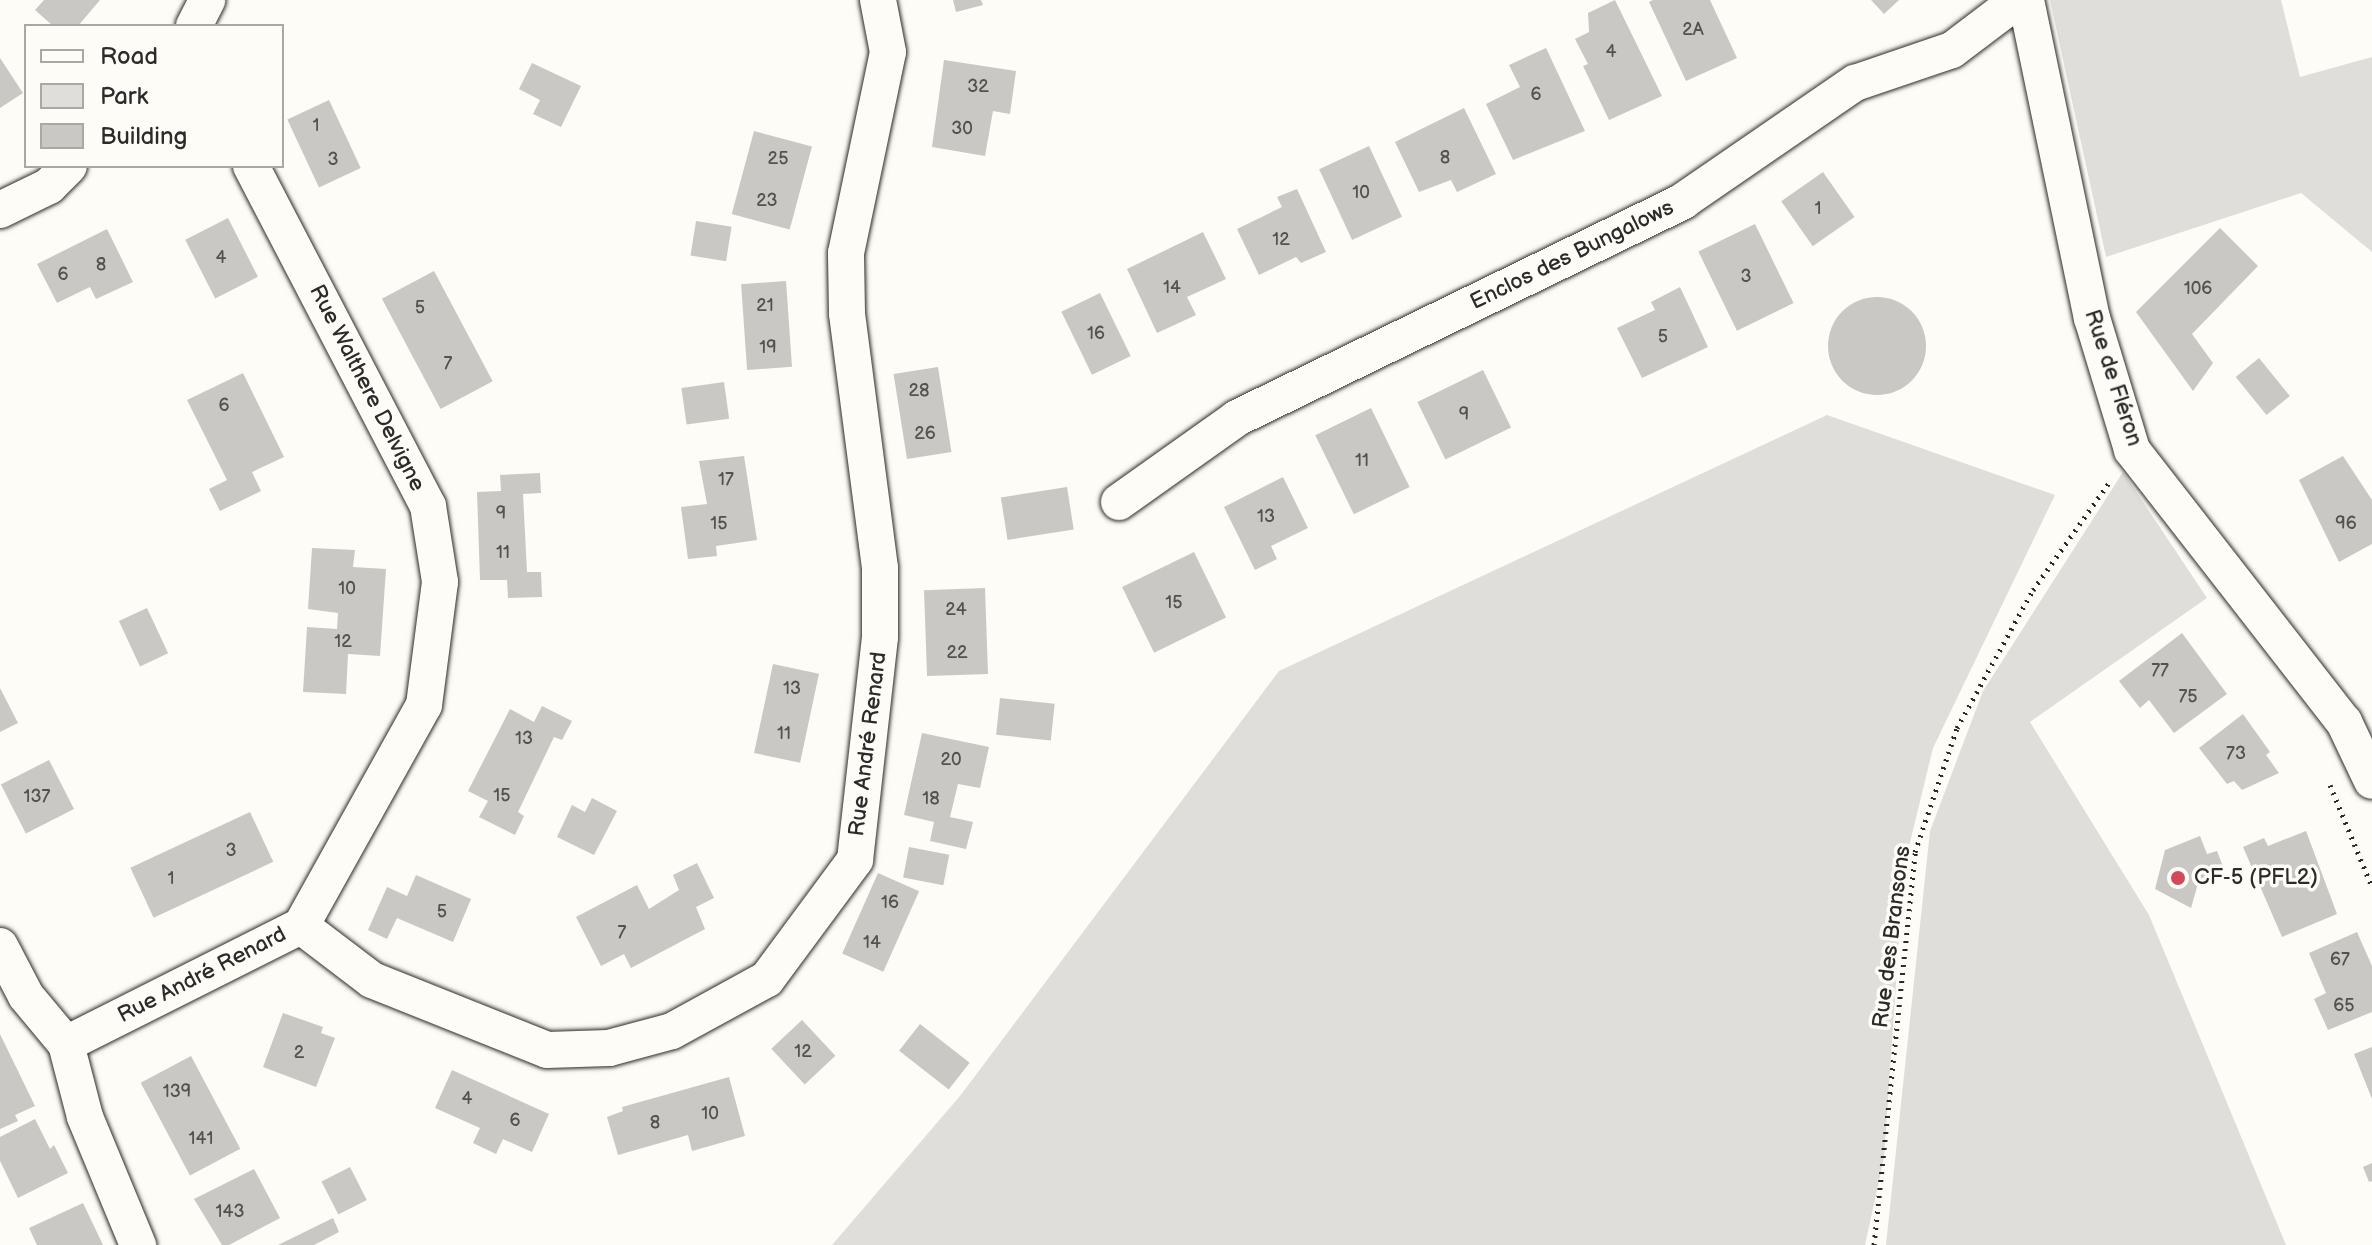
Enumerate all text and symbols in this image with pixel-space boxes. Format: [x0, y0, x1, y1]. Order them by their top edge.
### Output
house number: 2A [1682, 19, 1704, 41]
legend [24, 24, 284, 168]
house number: 4 [1606, 41, 1616, 63]
text: Road [100, 42, 158, 71]
house number: 32 [967, 76, 989, 98]
text: Park [100, 82, 148, 111]
house number: 6 [1531, 84, 1541, 106]
house number: 1 [313, 115, 319, 137]
house number: 30 [951, 118, 973, 140]
text: Building [100, 122, 187, 151]
house number: 8 [1440, 147, 1450, 169]
house number: 25 [768, 148, 788, 170]
house number: 3 [327, 149, 339, 171]
house number: 10 [1352, 182, 1370, 204]
house number: 23 [756, 190, 778, 212]
street label: Enclos des Bungalows [1466, 194, 1678, 316]
house number: 1 [1815, 198, 1821, 220]
house number: 12 [1272, 229, 1290, 251]
house number: 4 [216, 247, 226, 269]
house number: 8 [96, 254, 106, 276]
house number: 6 [58, 264, 68, 286]
house number: 3 [1740, 266, 1752, 288]
house number: 14 [1163, 277, 1181, 299]
house number: 106 [2184, 278, 2212, 300]
street label: Rue Walthere Delvigne [303, 280, 431, 496]
house number: 21 [756, 295, 774, 317]
house number: 5 [415, 297, 425, 319]
street label: Rue de Fléron [2079, 306, 2147, 450]
house number: 16 [1087, 323, 1105, 345]
house number: 5 [1658, 326, 1668, 348]
house number: 19 [759, 337, 777, 359]
house number: 7 [444, 353, 452, 375]
house number: 28 [908, 380, 930, 402]
house number: 6 [219, 395, 229, 417]
house number: 9 [1459, 404, 1469, 426]
house number: 26 [914, 423, 936, 445]
house number: 11 [1355, 450, 1369, 472]
house number: 17 [718, 469, 734, 491]
house number: 9 [496, 503, 506, 525]
house number: 13 [1257, 506, 1275, 528]
house number: 15 [710, 513, 728, 535]
house number: 96 [2335, 513, 2357, 535]
house number: 11 [496, 542, 510, 564]
house number: 10 [338, 578, 356, 600]
house number: 15 [1165, 592, 1183, 614]
house number: 24 [945, 599, 967, 621]
house number: 12 [334, 631, 352, 653]
house number: 22 [946, 642, 968, 664]
street label: Rue André Renard [844, 650, 892, 838]
house number: 77 [2151, 660, 2169, 682]
house number: 13 [783, 678, 801, 700]
house number: 75 [2178, 686, 2198, 708]
house number: 11 [777, 723, 791, 745]
house number: 13 [515, 728, 533, 750]
house number: 73 [2226, 743, 2246, 765]
house number: 20 [940, 749, 962, 771]
house number: 15 [493, 785, 511, 807]
house number: 137 [24, 786, 50, 808]
house number: 18 [922, 788, 940, 810]
house number: 3 [225, 840, 237, 862]
street label: Rue des Bransons [1868, 844, 1916, 1030]
place label: CF-5 (PFL2) [2194, 865, 2318, 891]
house number: 1 [168, 868, 174, 890]
marker: CF-5 (PFL2) [2169, 869, 2187, 887]
house number: 16 [881, 892, 899, 914]
house number: 5 [437, 901, 447, 923]
street label: Rue André Renard [113, 921, 291, 1029]
house number: 7 [618, 922, 626, 944]
house number: 14 [863, 932, 881, 954]
house number: 67 [2330, 949, 2350, 971]
house number: 65 [2333, 995, 2355, 1017]
house number: 12 [794, 1041, 812, 1063]
house number: 2 [294, 1042, 304, 1064]
house number: 139 [163, 1081, 191, 1103]
house number: 4 [462, 1088, 472, 1110]
house number: 10 [701, 1103, 719, 1125]
house number: 6 [510, 1110, 520, 1132]
house number: 8 [650, 1112, 660, 1134]
house number: 141 [189, 1128, 213, 1150]
house number: 143 [215, 1201, 245, 1223]

